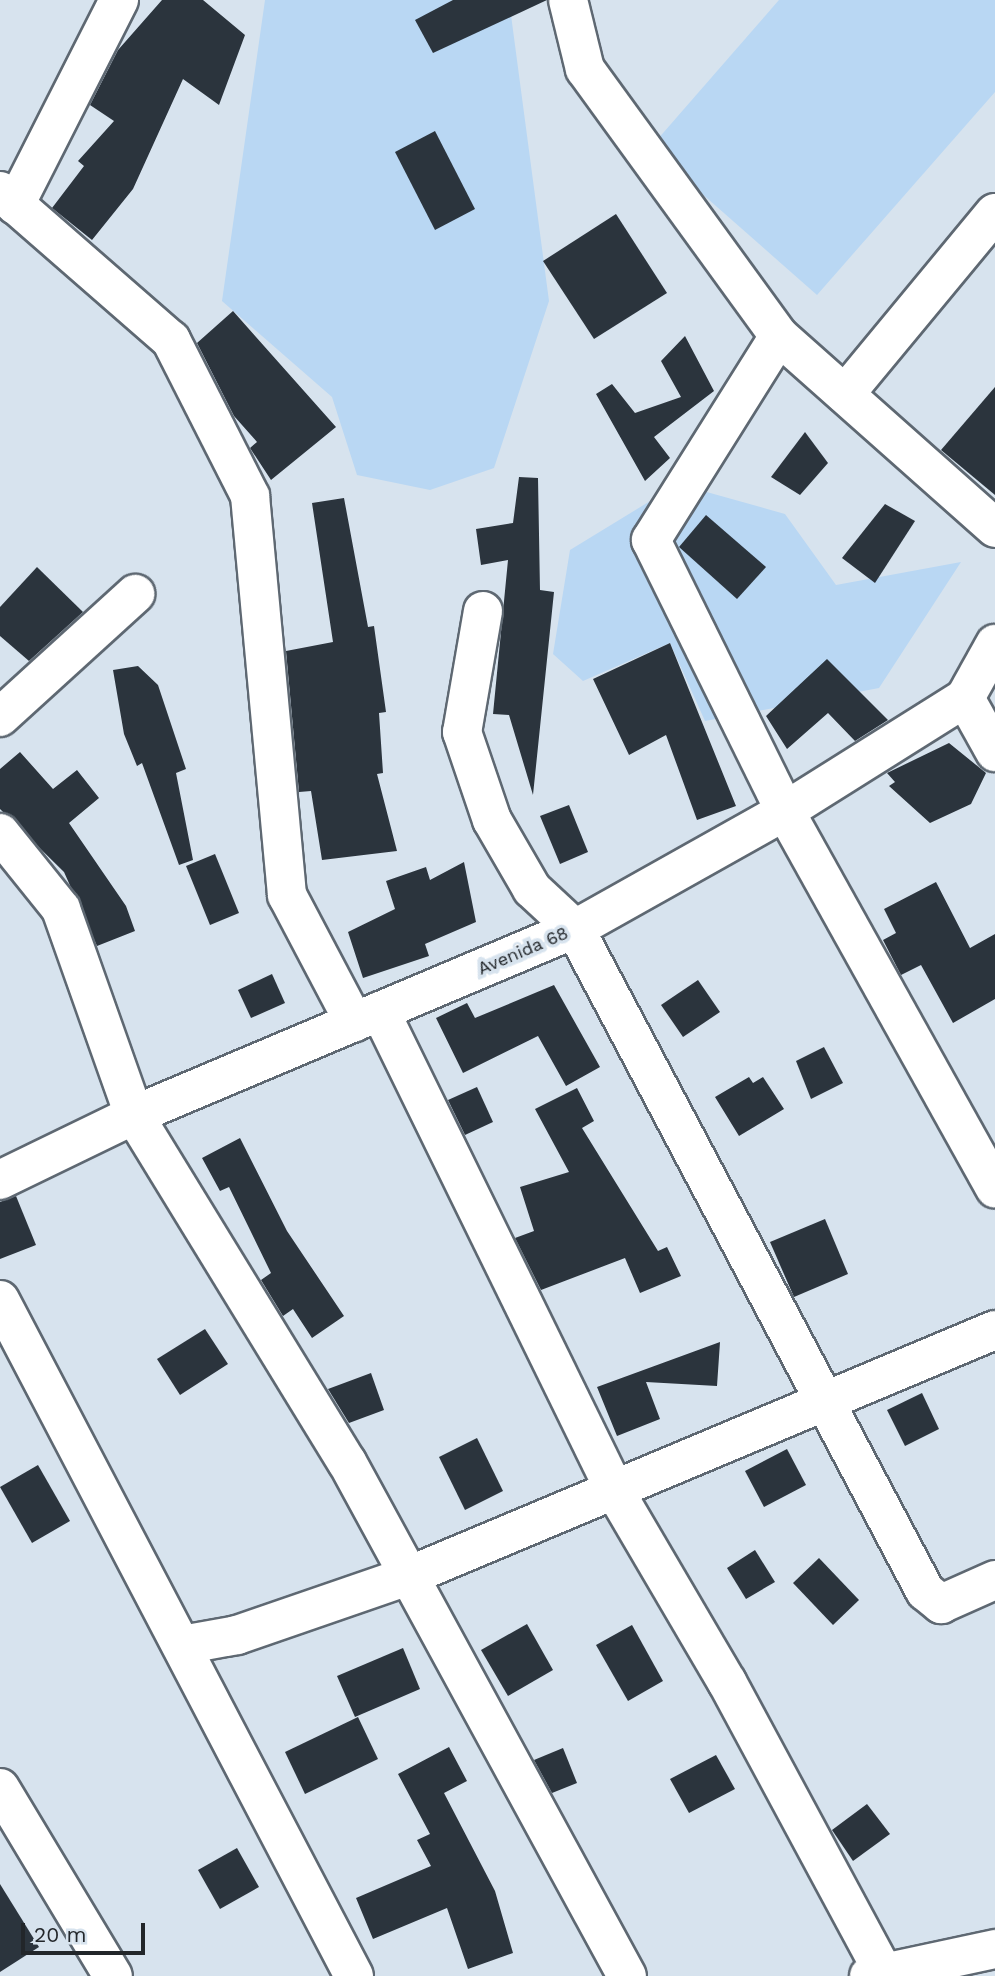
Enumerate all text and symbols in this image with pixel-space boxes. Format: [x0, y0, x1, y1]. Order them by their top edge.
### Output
street label: Avenida 68 [474, 922, 572, 980]
scale bar [24, 1910, 149, 1954]
text: 20 m [34, 1922, 86, 1947]

